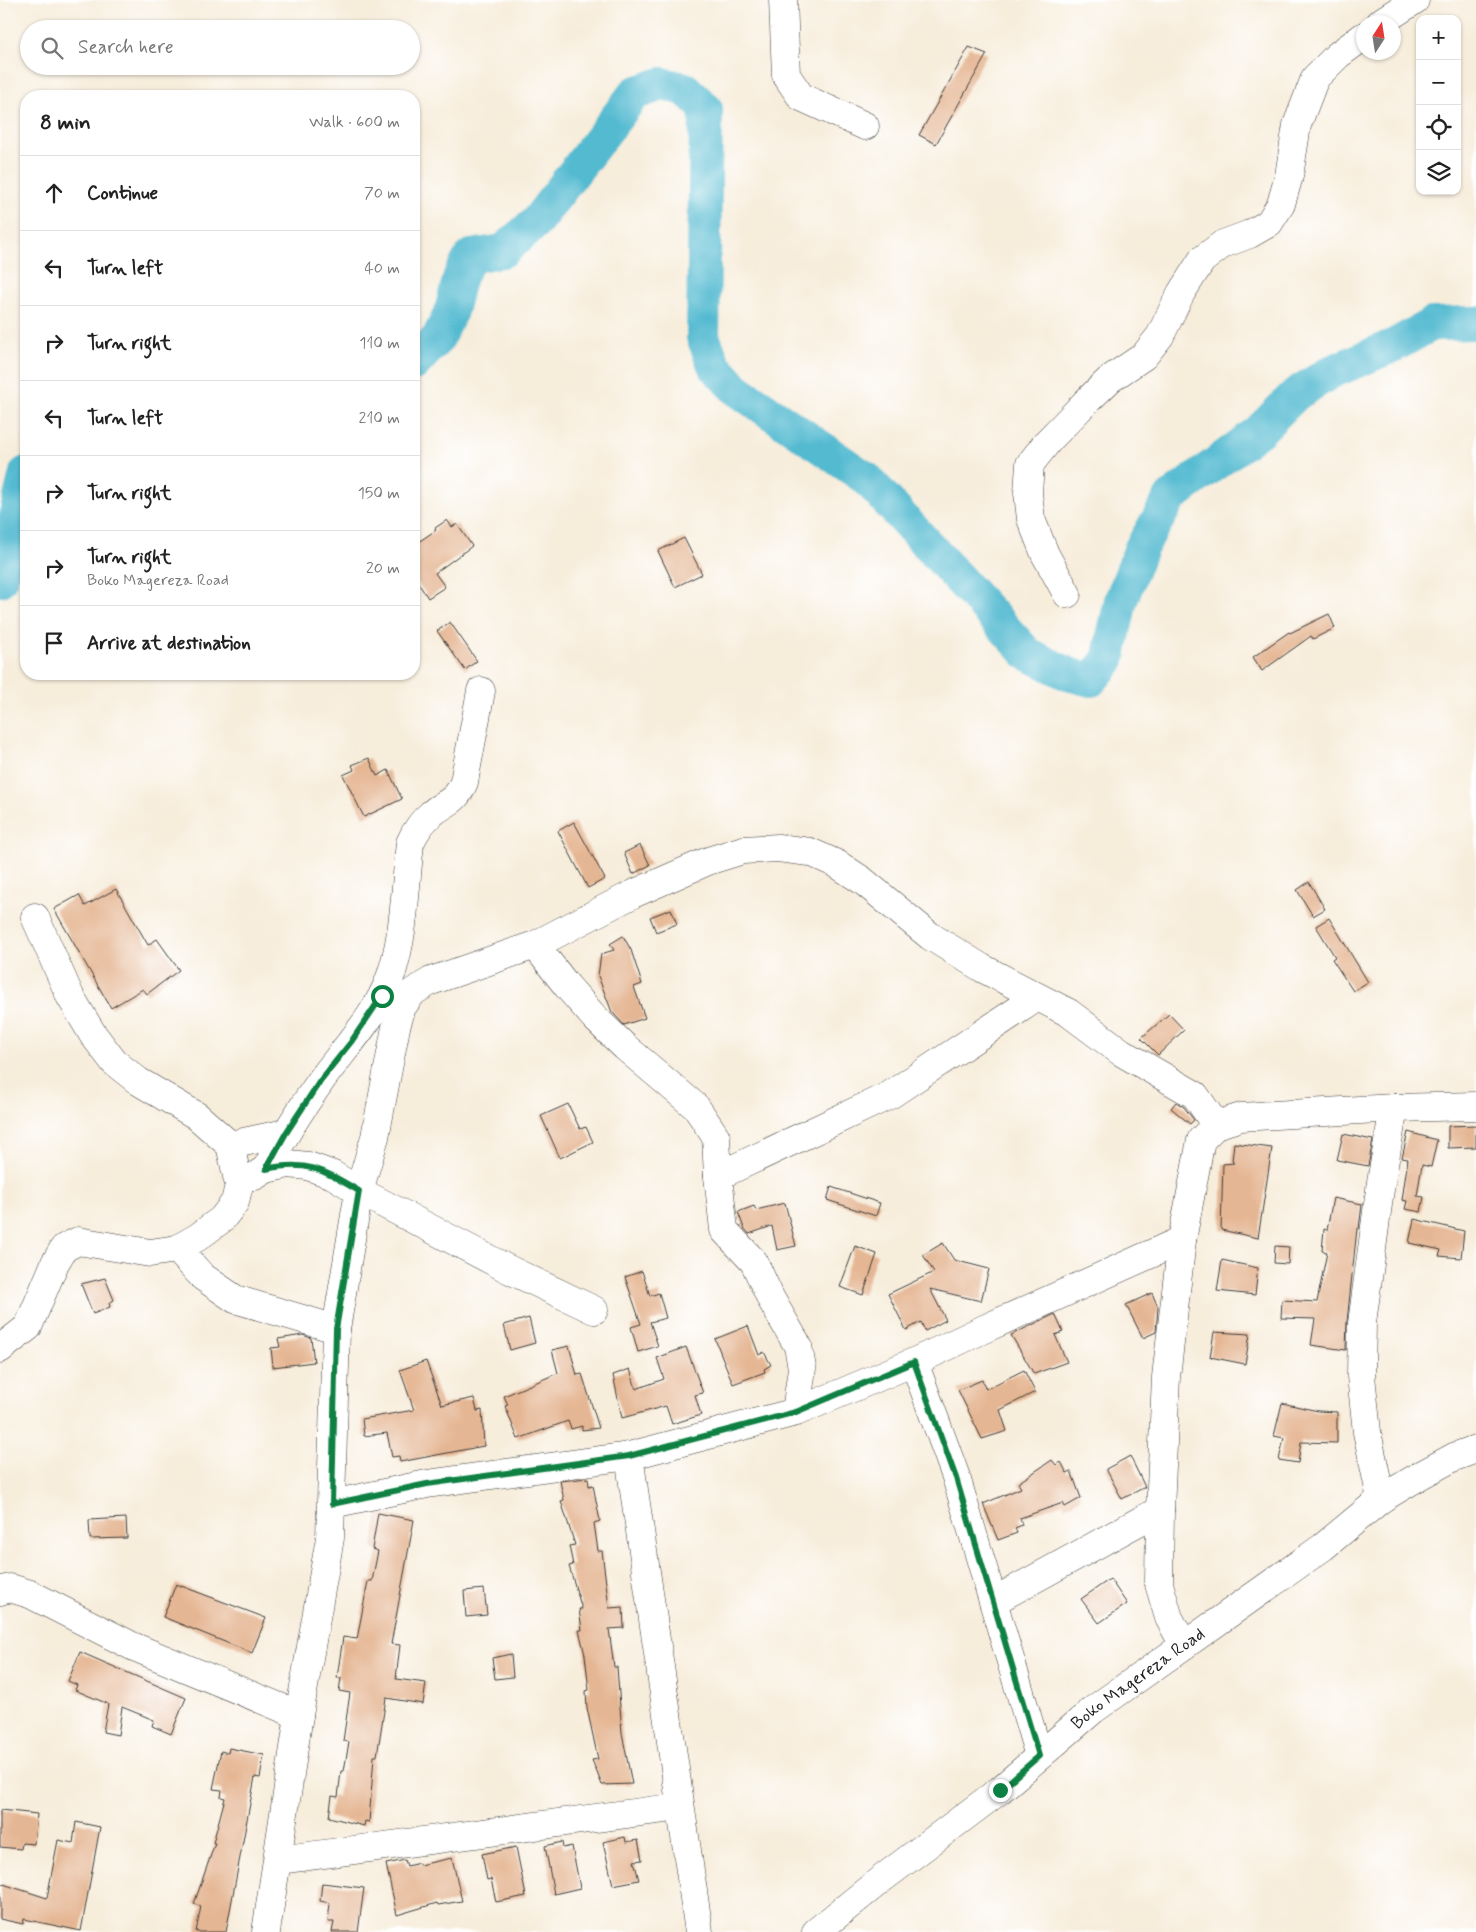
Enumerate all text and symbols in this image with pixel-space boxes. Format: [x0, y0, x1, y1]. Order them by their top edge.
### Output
north arrow [1356, 15, 1401, 60]
map controls [1416, 15, 1461, 195]
button: + [1416, 15, 1461, 60]
search box [20, 20, 420, 75]
icon: search [38, 34, 66, 62]
text: Search here [78, 35, 174, 60]
button: − [1416, 60, 1461, 105]
button: locate [1416, 105, 1461, 150]
text: 8 min [40, 109, 91, 137]
text: Walk · 600 m [309, 112, 400, 133]
button: layers [1416, 150, 1461, 195]
icon: ahead [40, 179, 68, 207]
text: Continue [87, 181, 158, 206]
text: 70 m [364, 183, 400, 204]
icon: left [40, 254, 68, 282]
text: Turn left [87, 256, 163, 281]
text: 40 m [364, 258, 400, 279]
icon: right [40, 329, 68, 357]
text: Turn right [87, 331, 171, 356]
text: 110 m [359, 333, 400, 354]
icon: left [40, 404, 68, 432]
text: Turn left [87, 406, 163, 431]
text: 210 m [359, 408, 400, 429]
icon: right [40, 479, 68, 507]
text: Turn right [87, 481, 171, 506]
text: 150 m [358, 483, 400, 504]
text: Turn right [87, 545, 171, 570]
icon: right [40, 554, 68, 582]
text: 20 m [366, 558, 400, 579]
text: Boko Magereza Road [87, 570, 229, 591]
icon: arrive [40, 629, 68, 657]
text: Arrive at destination [87, 631, 251, 656]
route start [371, 985, 394, 1008]
street label: Boko Magereza Road [1066, 1622, 1210, 1735]
route end [989, 1779, 1012, 1802]

